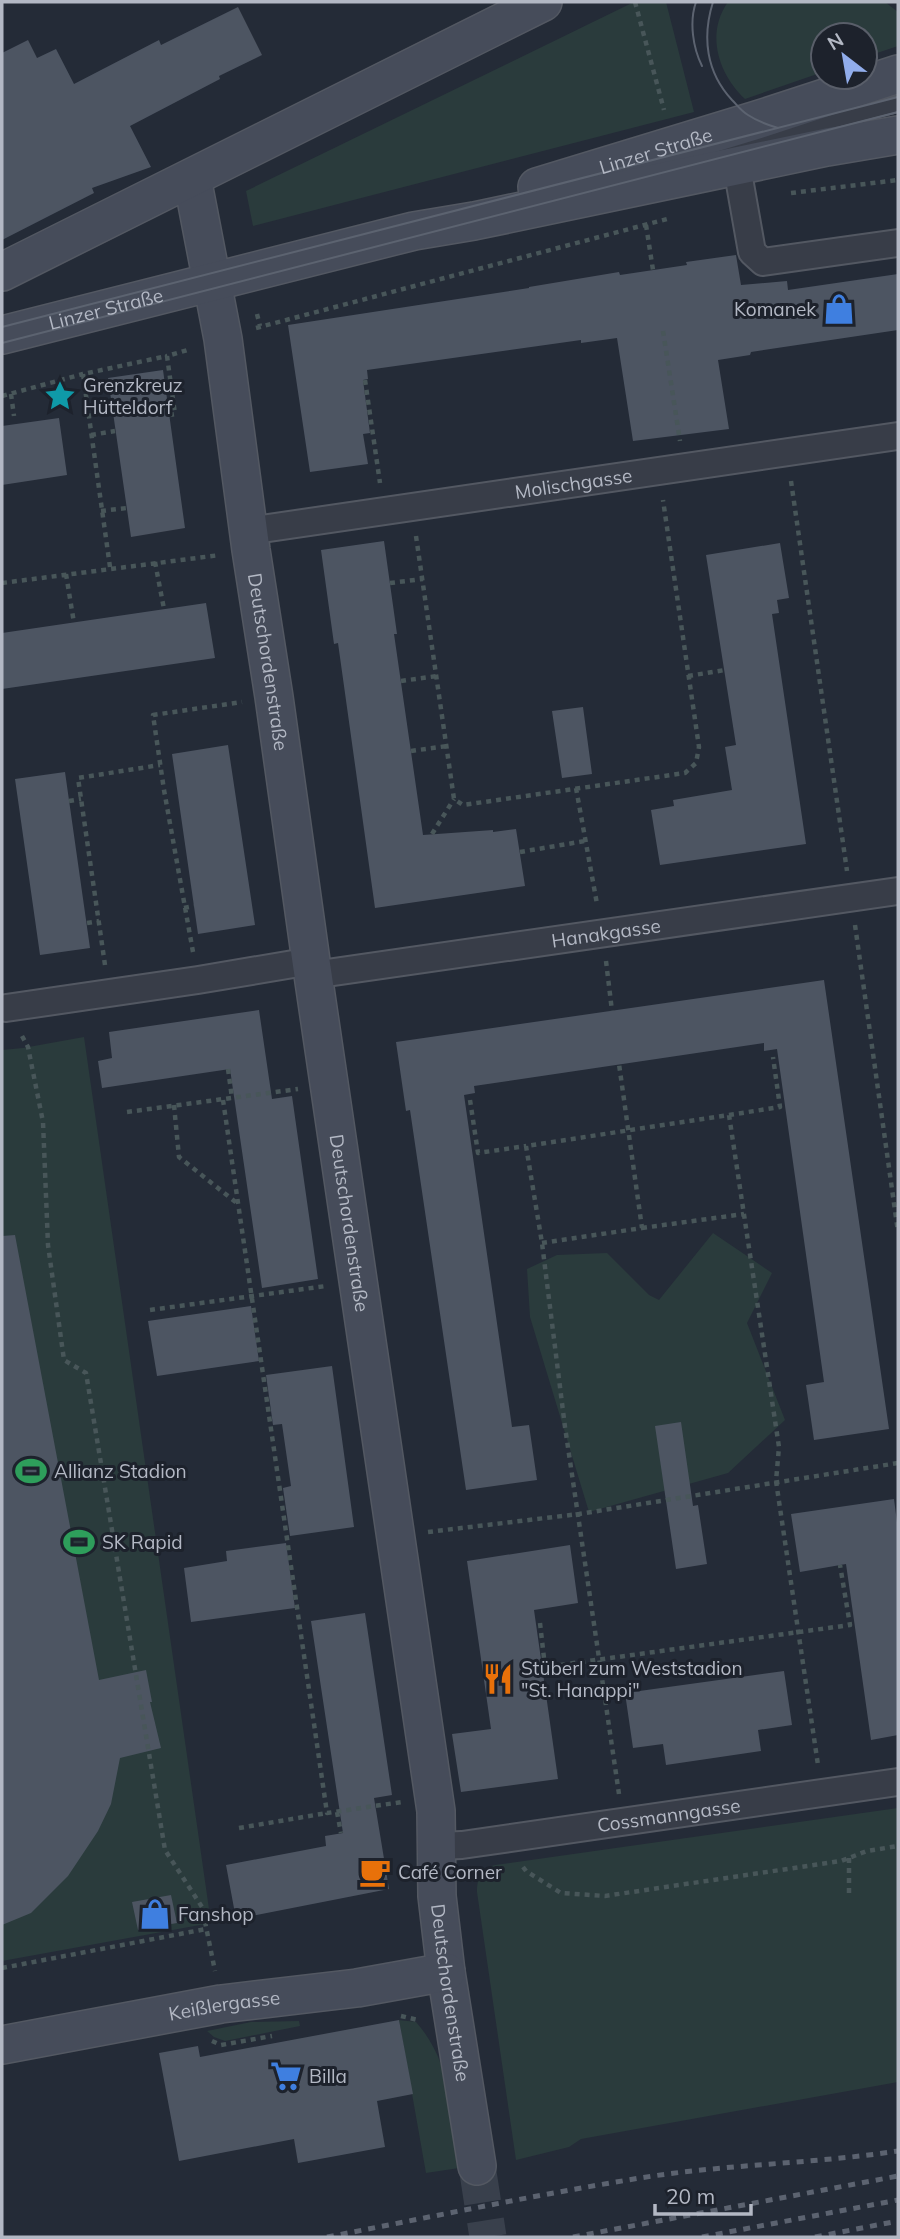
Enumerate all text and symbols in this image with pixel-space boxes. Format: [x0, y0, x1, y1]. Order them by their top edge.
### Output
north arrow [809, 21, 879, 91]
text: N [823, 27, 848, 55]
street label: Linzer Straße [596, 122, 715, 179]
street label: Linzer Straße [46, 283, 165, 335]
shop icon: Komanek [822, 292, 856, 326]
place label: Komanek [734, 297, 816, 321]
place label: Grenzkreuz Hütteldorf [83, 373, 183, 419]
place icon: Grenzkreuz Hütteldorf [43, 379, 77, 413]
street label: Molischgasse [513, 463, 634, 504]
street label: Deutschordenstraße [243, 571, 293, 752]
street label: Hanakgasse [550, 913, 662, 953]
street label: Deutschordenstraße [325, 1133, 374, 1313]
sports icon: Allianz Stadion [14, 1454, 48, 1488]
place label: Allianz Stadion [54, 1459, 187, 1483]
sports icon: SK Rapid [62, 1525, 96, 1559]
place label: SK Rapid [102, 1530, 183, 1554]
place label: Stüberl zum Weststadion "St. Hanappi" [521, 1656, 743, 1702]
restaurant icon: Stüberl zum Weststadion "St. Hanappi" [481, 1662, 515, 1696]
street label: Cossmanngasse [596, 1793, 742, 1837]
cafe icon: Café Corner [358, 1855, 392, 1889]
place label: Café Corner [398, 1860, 502, 1884]
shop icon: Fanshop [138, 1897, 172, 1931]
place label: Fanshop [178, 1902, 254, 1926]
street label: Deutschordenstraße [426, 1903, 475, 2083]
street label: Keißlergasse [167, 1985, 281, 2026]
supermarket icon: Billa [269, 2059, 303, 2093]
place label: Billa [309, 2064, 347, 2088]
scale bar [655, 2172, 751, 2216]
text: 20 m [666, 2183, 715, 2209]

